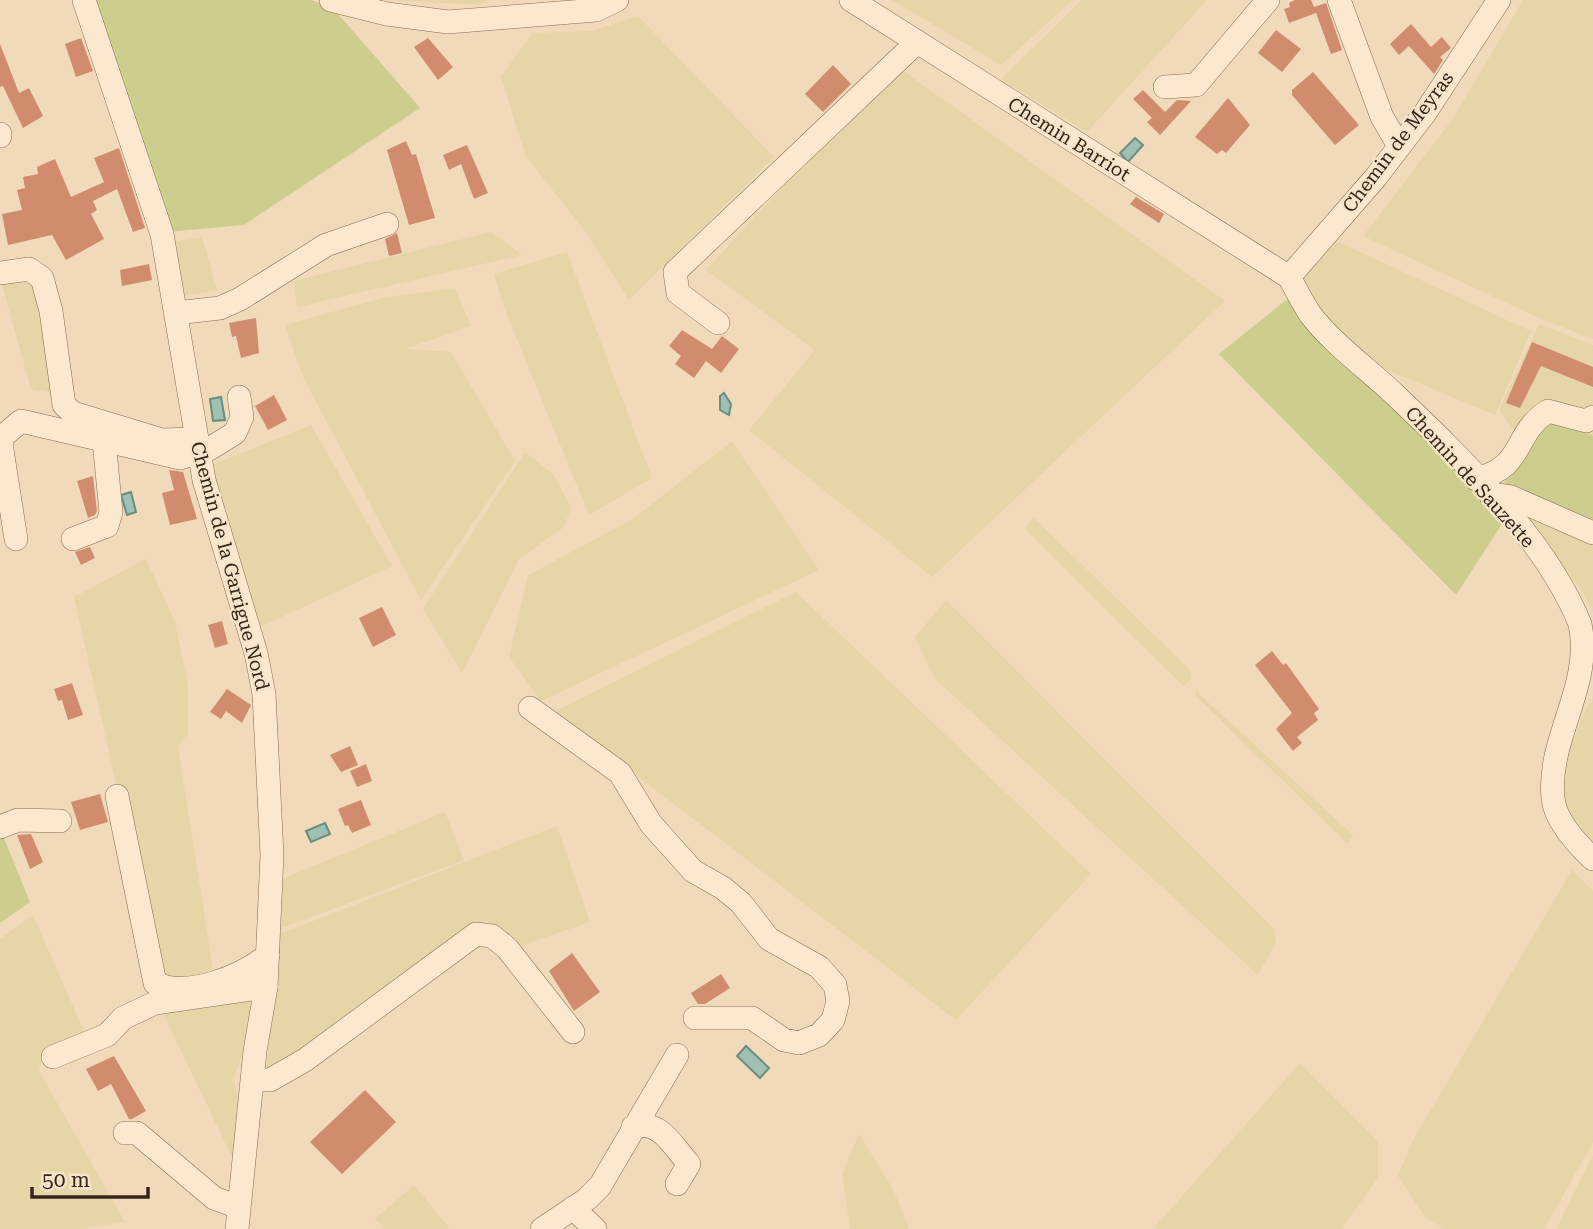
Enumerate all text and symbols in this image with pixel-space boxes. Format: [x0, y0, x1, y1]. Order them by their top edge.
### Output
street label: Chemin de Meyras [1338, 67, 1458, 217]
street label: Chemin Barriot [1003, 92, 1135, 186]
street label: Chemin de Sauzette [1401, 402, 1539, 552]
street label: Chemin de la Garrigue Nord [186, 439, 274, 693]
scale bar [32, 1156, 147, 1200]
text: 50 m [42, 1168, 90, 1192]

